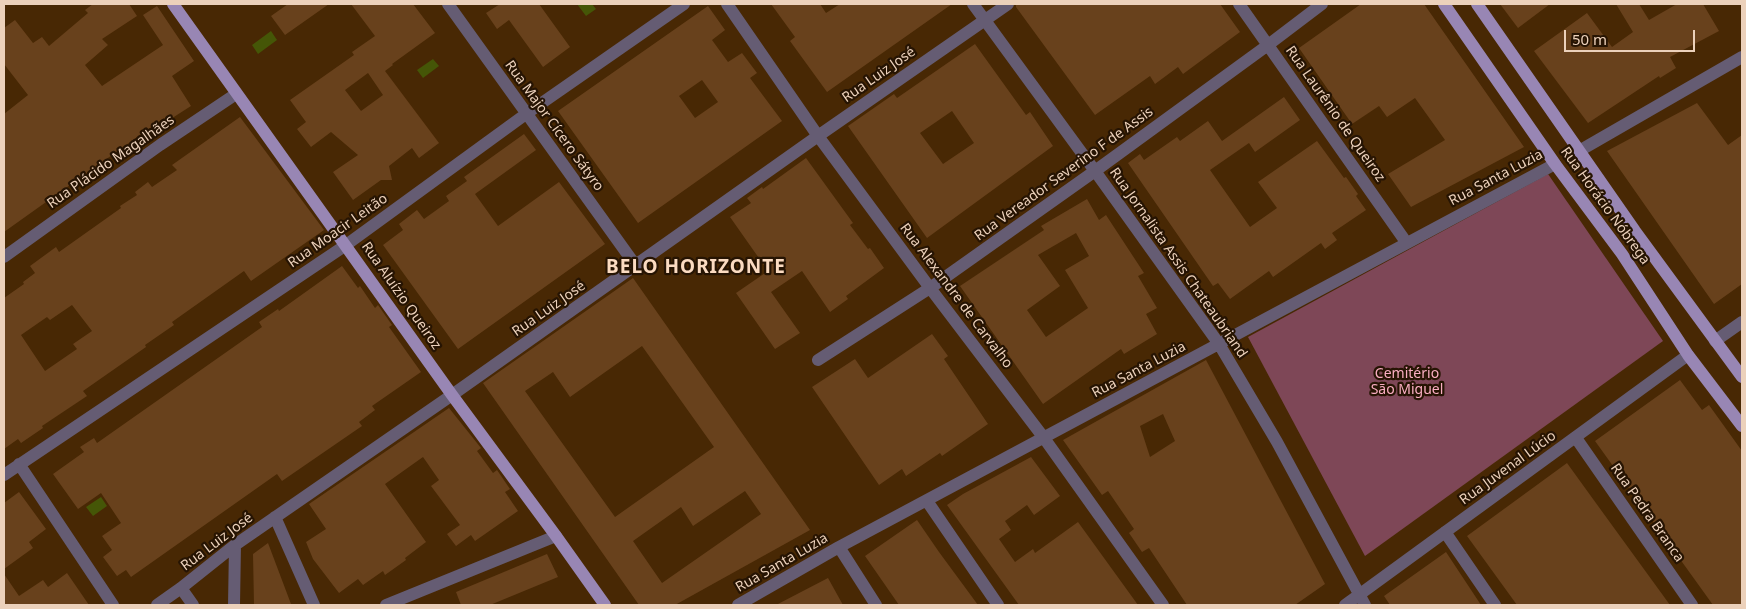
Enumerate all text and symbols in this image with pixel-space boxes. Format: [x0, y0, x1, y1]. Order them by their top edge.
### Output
scale bar [1566, 20, 1697, 52]
text: 50 m [1572, 29, 1607, 49]
street label: Rua Laurênio de Queiroz [1282, 43, 1388, 185]
street label: Rua Luiz José [839, 44, 919, 106]
street label: Rua Major Cícero Sátyro [501, 57, 607, 195]
street label: Rua Vereador Severino F de Assis [971, 103, 1157, 245]
street label: Rua Plácido Magalhães [44, 112, 178, 212]
street label: Rua Horácio Nóbrega [1557, 144, 1653, 268]
street label: Rua Santa Luzia [1446, 146, 1546, 210]
street label: Rua Jornalista Assis Chateaubriand [1106, 165, 1250, 361]
street label: Rua Moacir Leitão [285, 190, 391, 272]
street label: Rua Alexandre de Carvalho [896, 220, 1016, 372]
street label: Rua Aluízio Queiroz [358, 239, 444, 353]
district label: BELO HORIZONTE [604, 257, 788, 279]
street label: Rua Luiz José [509, 278, 589, 340]
street label: Rua Santa Luzia [1089, 338, 1189, 402]
park label: Cemitério São Miguel [1371, 366, 1443, 398]
street label: Rua Juvenal Lúcio [1457, 427, 1559, 509]
street label: Rua Pedra Branca [1607, 460, 1687, 566]
street label: Rua Luiz José [178, 510, 256, 574]
street label: Rua Santa Luzia [733, 530, 831, 596]

